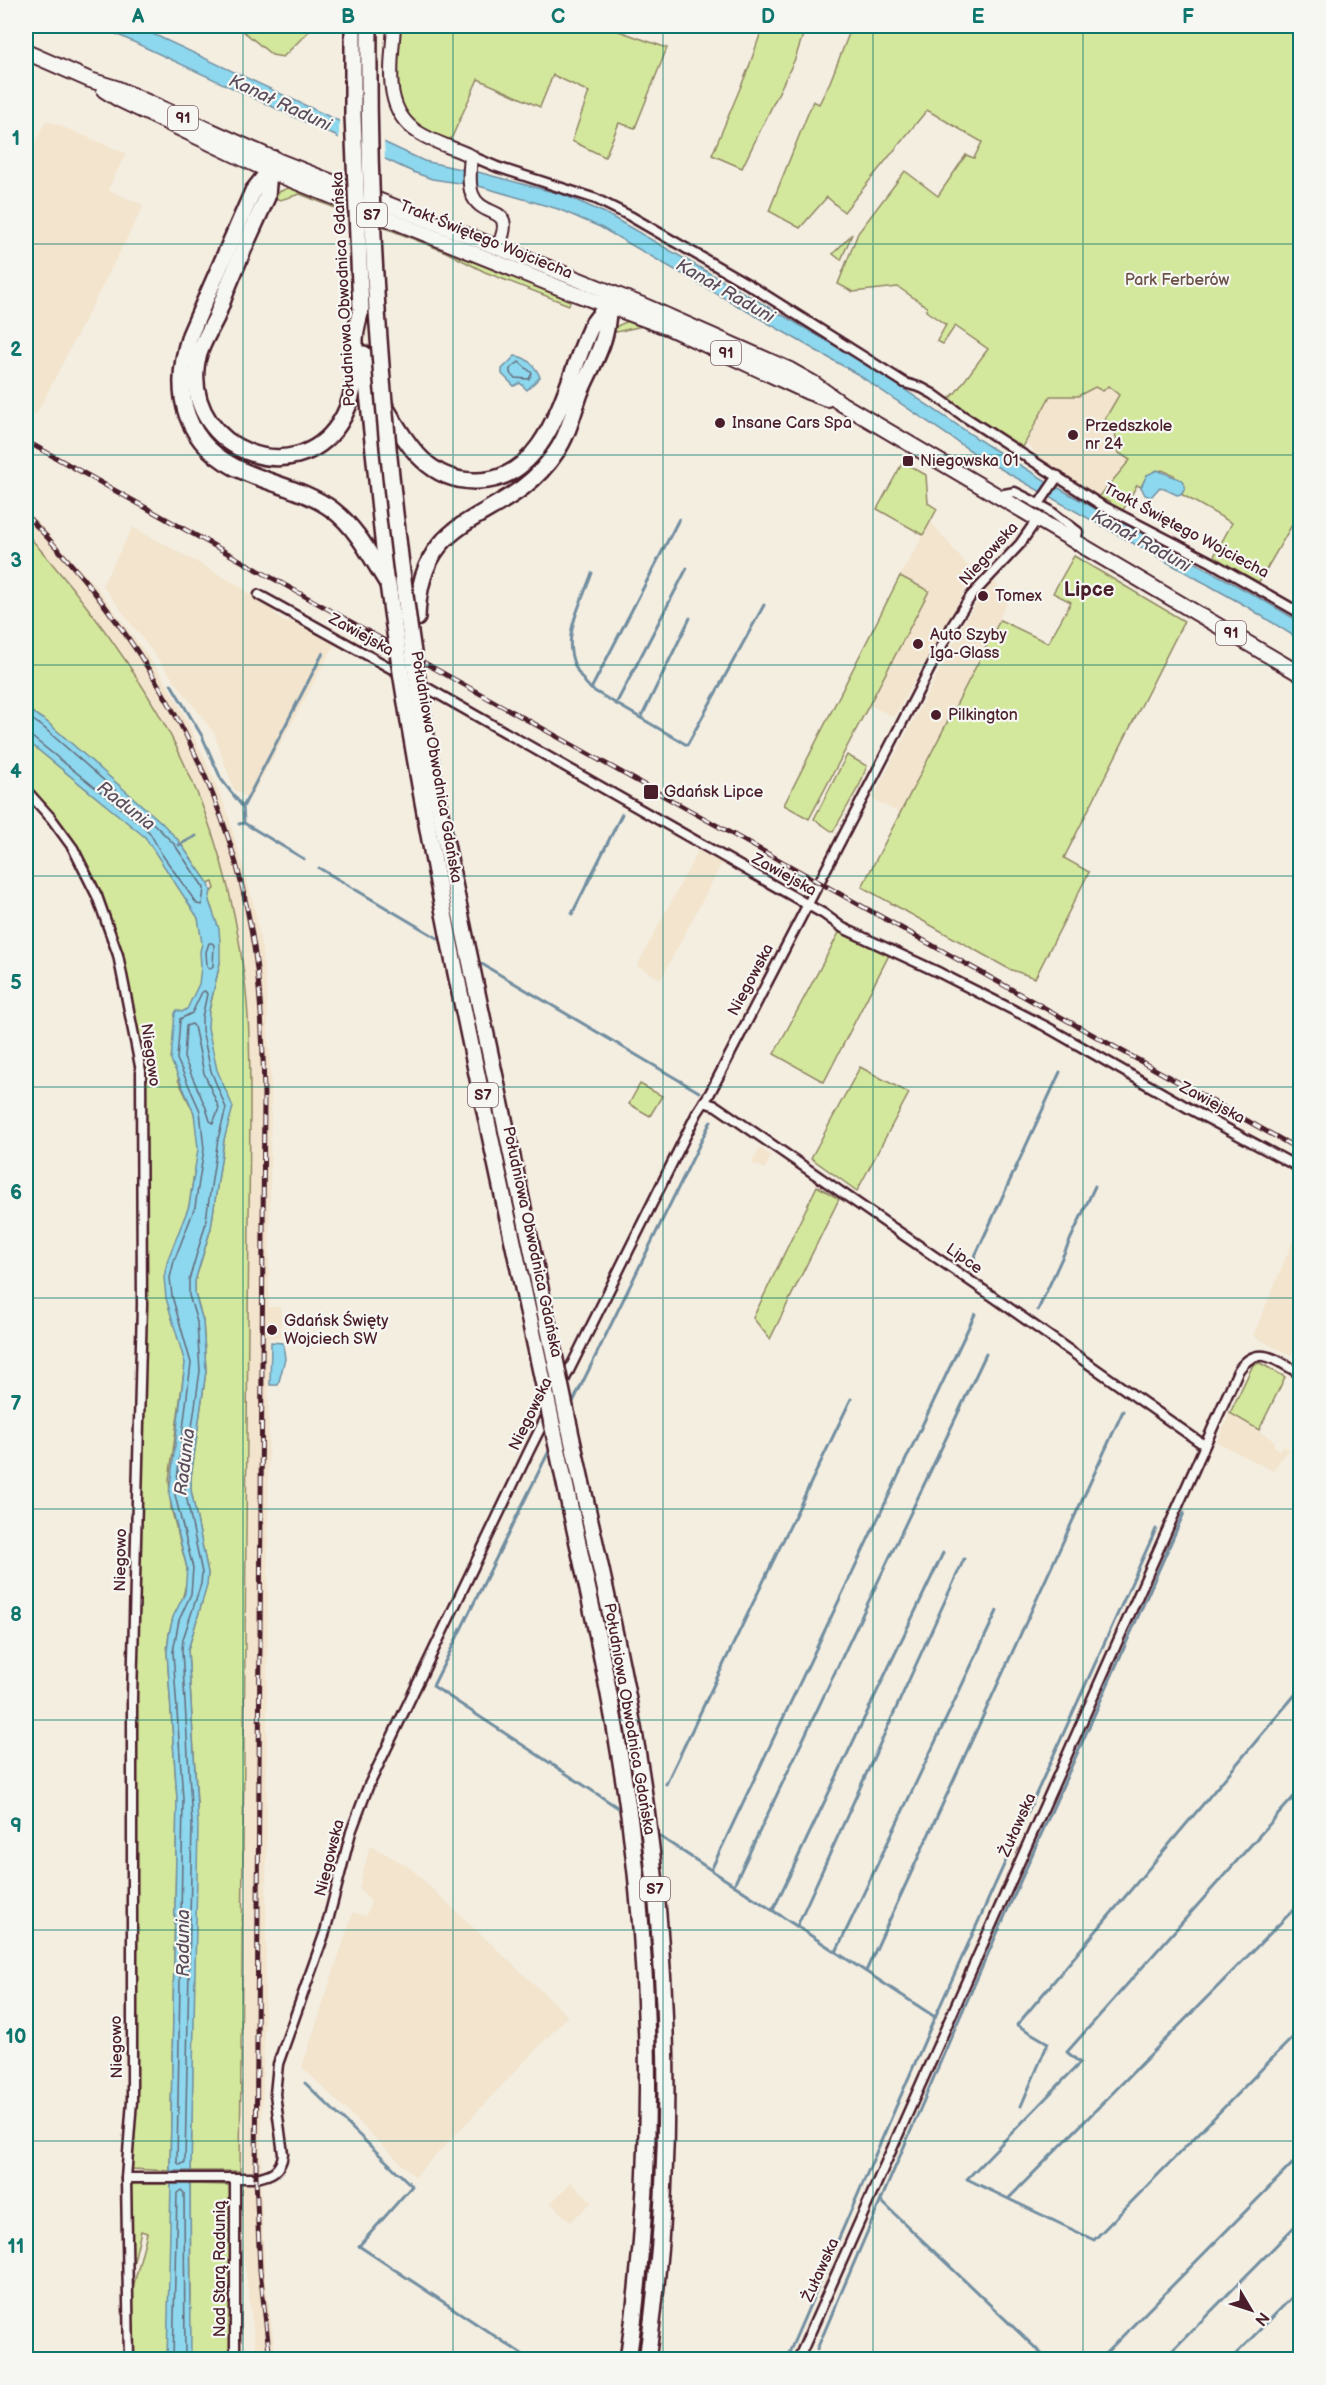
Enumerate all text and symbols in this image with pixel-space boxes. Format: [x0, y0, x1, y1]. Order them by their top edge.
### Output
text: A [131, 5, 145, 29]
text: B [341, 5, 355, 29]
text: C [551, 5, 565, 29]
text: D [761, 5, 775, 29]
text: E [972, 5, 985, 29]
text: F [1182, 5, 1194, 29]
water label: Kanał Raduni [226, 70, 335, 136]
road number: 91 [168, 106, 198, 130]
text: 1 [12, 127, 20, 151]
street label: Południowa Obwodnica Gdańska [328, 171, 360, 407]
street label: Trakt Świętego Wojciecha [397, 195, 576, 283]
road number: S7 [357, 203, 387, 227]
water label: Kanał Raduni [672, 254, 779, 328]
park label: Park Ferberów [1125, 271, 1229, 290]
text: 2 [10, 338, 22, 362]
road number: 91 [711, 341, 741, 365]
place label: Insane Cars Spa [732, 414, 852, 433]
marker: Insane Cars Spa [713, 416, 727, 430]
place label: Przedszkole nr 24 [1085, 417, 1173, 454]
marker: Przedszkole nr 24 [1066, 428, 1080, 442]
place label: Niegowska 01 [920, 452, 1019, 471]
marker: Niegowska 01 [901, 454, 915, 468]
street label: Trakt Świętego Wojciecha [1100, 478, 1273, 583]
water label: Kanał Raduni [1088, 505, 1195, 577]
street label: Niegowska [956, 518, 1022, 590]
text: 3 [10, 549, 22, 573]
district label: Lipce [1064, 578, 1114, 602]
place label: Tomex [995, 587, 1043, 606]
marker: Tomex [976, 589, 990, 603]
street label: Zawiejska [324, 609, 397, 661]
road number: 91 [1216, 621, 1246, 645]
place label: Auto Szyby Iga-Glass [930, 626, 1007, 663]
marker: Auto Szyby Iga-Glass [911, 637, 925, 651]
street label: Południowa Obwodnica Gdańska [406, 649, 466, 885]
place label: Pilkington [948, 706, 1018, 725]
marker: Pilkington [929, 708, 943, 722]
text: 4 [10, 760, 22, 784]
water label: Radunia [93, 777, 159, 835]
marker: Gdańsk Lipce [642, 783, 660, 801]
place label: Gdańsk Lipce [664, 783, 764, 802]
street label: Zawiejska [747, 849, 820, 901]
street label: Niegowska [724, 941, 778, 1019]
text: 5 [10, 971, 22, 995]
street label: Niegowo [136, 1022, 164, 1088]
street label: Zawiejska [1175, 1077, 1248, 1128]
road number: S7 [468, 1083, 498, 1107]
street label: Południowa Obwodnica Gdańska [498, 1125, 566, 1359]
text: 6 [10, 1181, 22, 1205]
street label: Lipce [942, 1240, 986, 1279]
place label: Gdańsk Święty Wojciech SW [284, 1310, 389, 1349]
marker: Gdańsk Święty Wojciech SW [265, 1323, 279, 1337]
street label: Niegowska [505, 1374, 557, 1454]
text: 7 [10, 1392, 22, 1416]
water label: Radunia [170, 1427, 200, 1497]
street label: Niegowo [111, 1528, 131, 1592]
street label: Południowa Obwodnica Gdańska [599, 1601, 659, 1837]
text: 8 [10, 1603, 22, 1627]
street label: Żuławska [993, 1789, 1040, 1861]
text: 9 [10, 1814, 22, 1838]
street label: Niegowska [311, 1817, 349, 1899]
road number: S7 [640, 1877, 670, 1901]
water label: Radunia [173, 1909, 194, 1977]
street label: Niegowo [107, 2015, 127, 2079]
text: 10 [6, 2025, 26, 2049]
street label: Nad Starą Radunią [211, 2200, 230, 2337]
street label: Żuławska [796, 2234, 843, 2306]
text: 11 [8, 2235, 24, 2259]
north arrow [1221, 2280, 1281, 2340]
text: N [1250, 2308, 1273, 2329]

